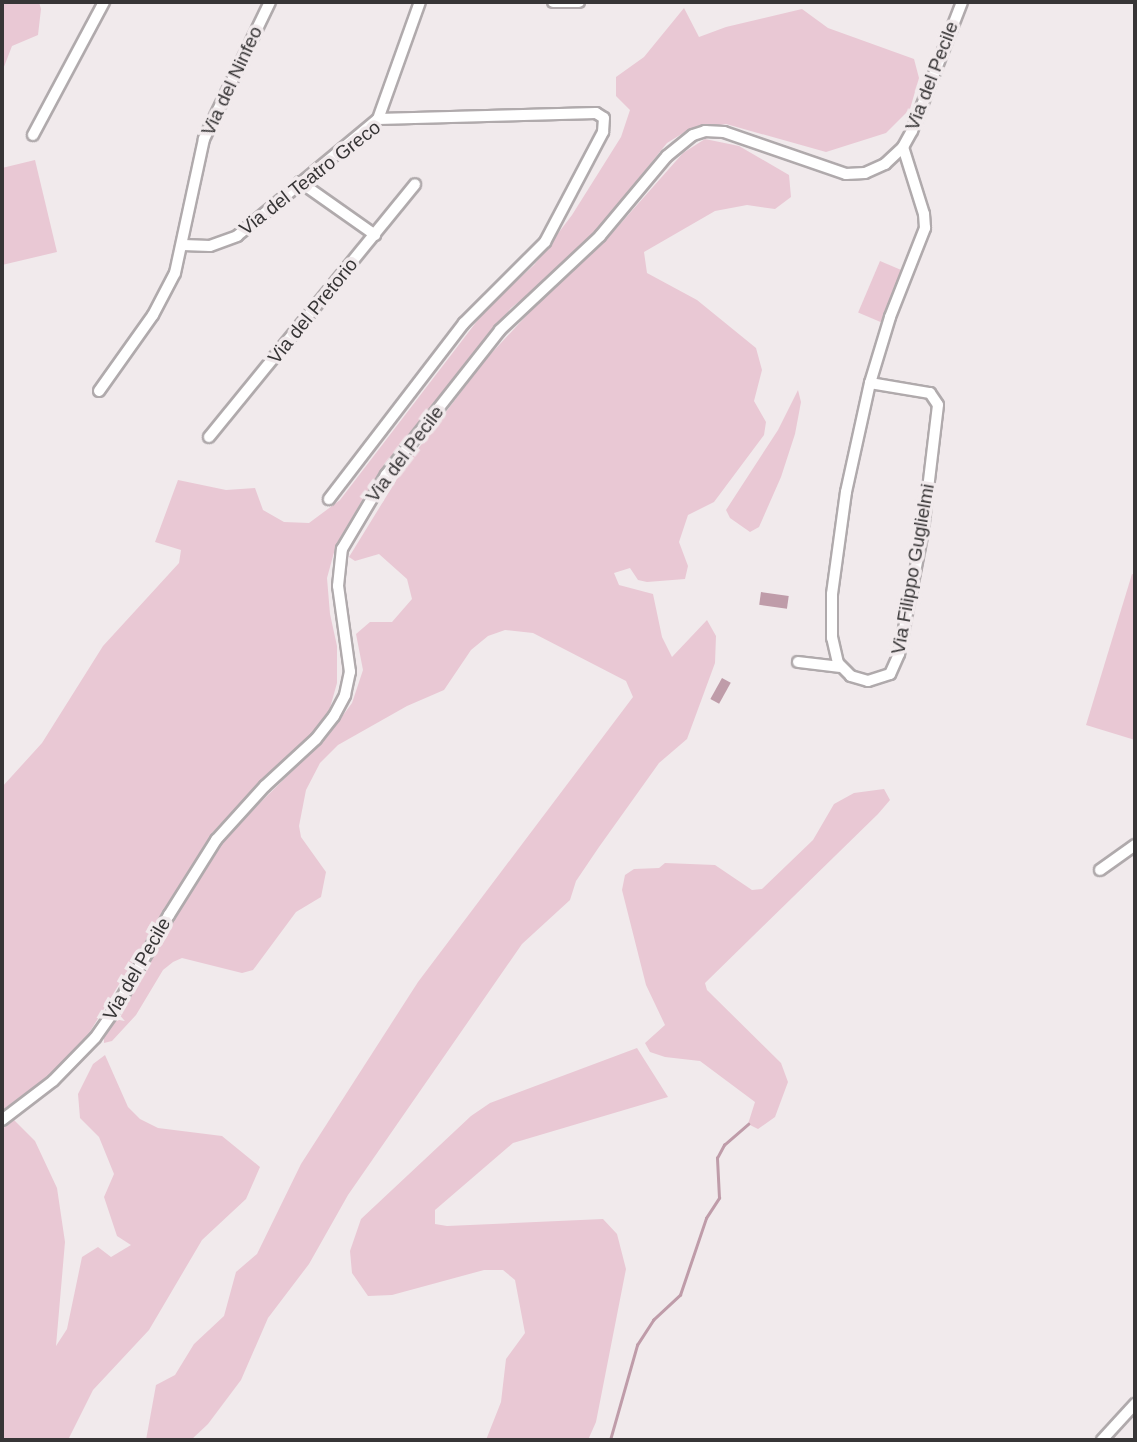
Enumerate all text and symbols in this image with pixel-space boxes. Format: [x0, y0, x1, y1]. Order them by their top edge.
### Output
street label: Via del Pecile [901, 18, 963, 134]
street label: Via del Ninfeo [197, 23, 267, 139]
street label: Via del Teatro Greco [235, 116, 385, 240]
street label: Via del Pretorio [263, 253, 363, 369]
street label: Via del Pecile [361, 401, 449, 507]
street label: Via Filippo Guglielmi [887, 482, 939, 656]
street label: Via del Pecile [98, 914, 176, 1024]

